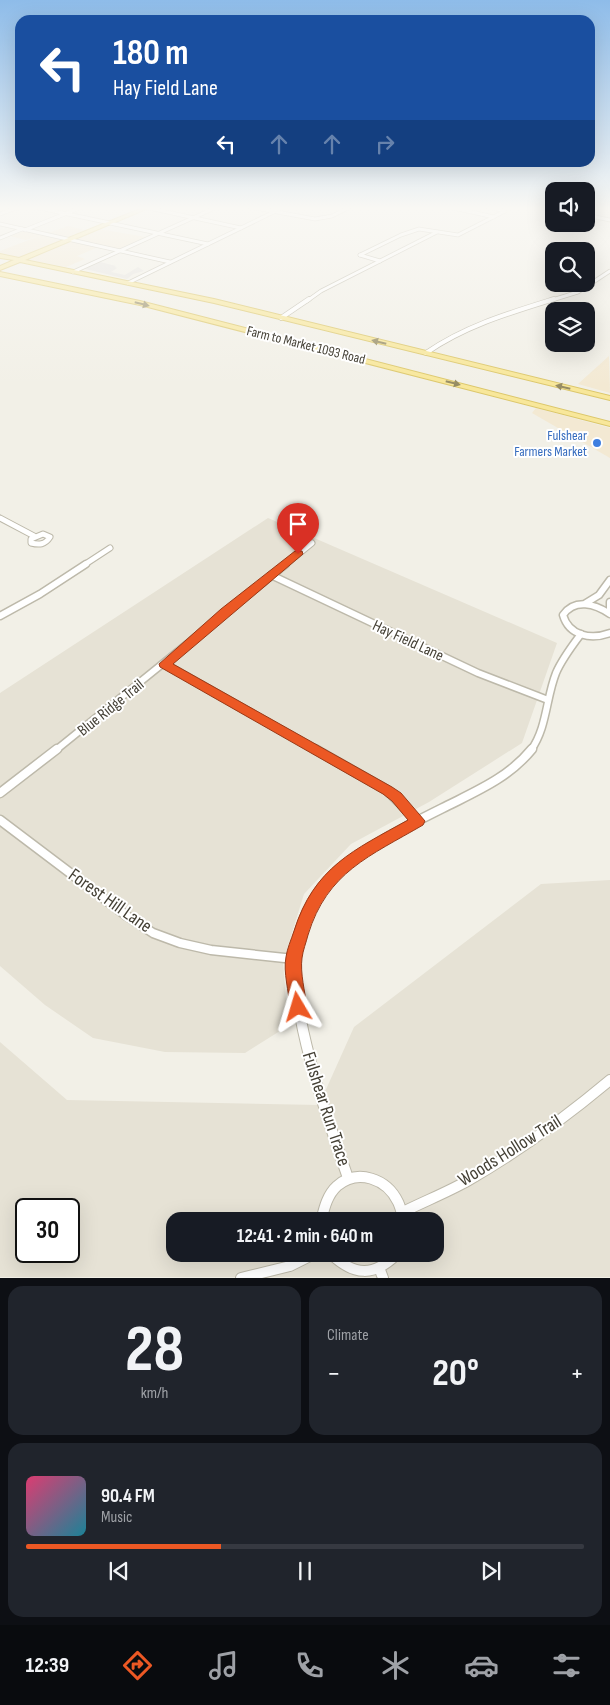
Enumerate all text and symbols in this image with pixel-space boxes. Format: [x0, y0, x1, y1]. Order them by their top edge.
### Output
text: 180 m [113, 32, 189, 75]
icon: left [30, 35, 95, 100]
text: Hay Field Lane [113, 75, 218, 102]
icon: left [212, 130, 240, 158]
icon: ahead [265, 130, 293, 158]
icon: ahead [318, 130, 346, 158]
icon: right [371, 130, 399, 158]
map controls [545, 182, 595, 352]
button: sound [545, 182, 595, 232]
button: search [545, 242, 595, 292]
one-way arrow [134, 300, 149, 308]
button: layers [545, 302, 595, 352]
street label: Farm to Market 1093 Road [245, 322, 367, 368]
one-way arrow [372, 338, 387, 346]
one-way arrow [446, 379, 461, 387]
one-way arrow [555, 383, 570, 391]
place label: Fulshear Farmers Market [514, 427, 587, 460]
marker: Fulshear Farmers Market [591, 437, 603, 449]
pin [277, 503, 319, 554]
icon: arrive [284, 510, 312, 538]
street label: Hay Field Lane [369, 616, 447, 666]
street label: Blue Ridge Trail [74, 675, 148, 741]
street label: Forest Hill Lane [64, 864, 156, 938]
position arrow [271, 980, 323, 1032]
street label: Fulshear Run Trace [297, 1049, 355, 1169]
street label: Woods Hollow Trail [454, 1110, 566, 1192]
speed limit sign: 30 [15, 1198, 80, 1263]
text: 12:41 · 2 min · 640 m [237, 1225, 373, 1248]
text: 28 [125, 1312, 184, 1390]
text: Climate [327, 1326, 369, 1345]
text: 20° [432, 1351, 479, 1396]
text: − [327, 1357, 341, 1390]
text: + [570, 1357, 584, 1390]
text: km/h [141, 1384, 168, 1403]
text: 90.4 FM [101, 1485, 155, 1508]
text: Music [101, 1508, 132, 1527]
icon: previous [105, 1557, 133, 1585]
icon: pause [291, 1557, 319, 1585]
icon: next [477, 1557, 505, 1585]
icon: directions [120, 1648, 155, 1683]
icon: music [206, 1648, 241, 1683]
icon: phone [292, 1648, 327, 1683]
icon: climate [378, 1648, 413, 1683]
icon: car [464, 1648, 499, 1683]
icon: filters [549, 1648, 584, 1683]
text: 12:39 [25, 1652, 69, 1679]

